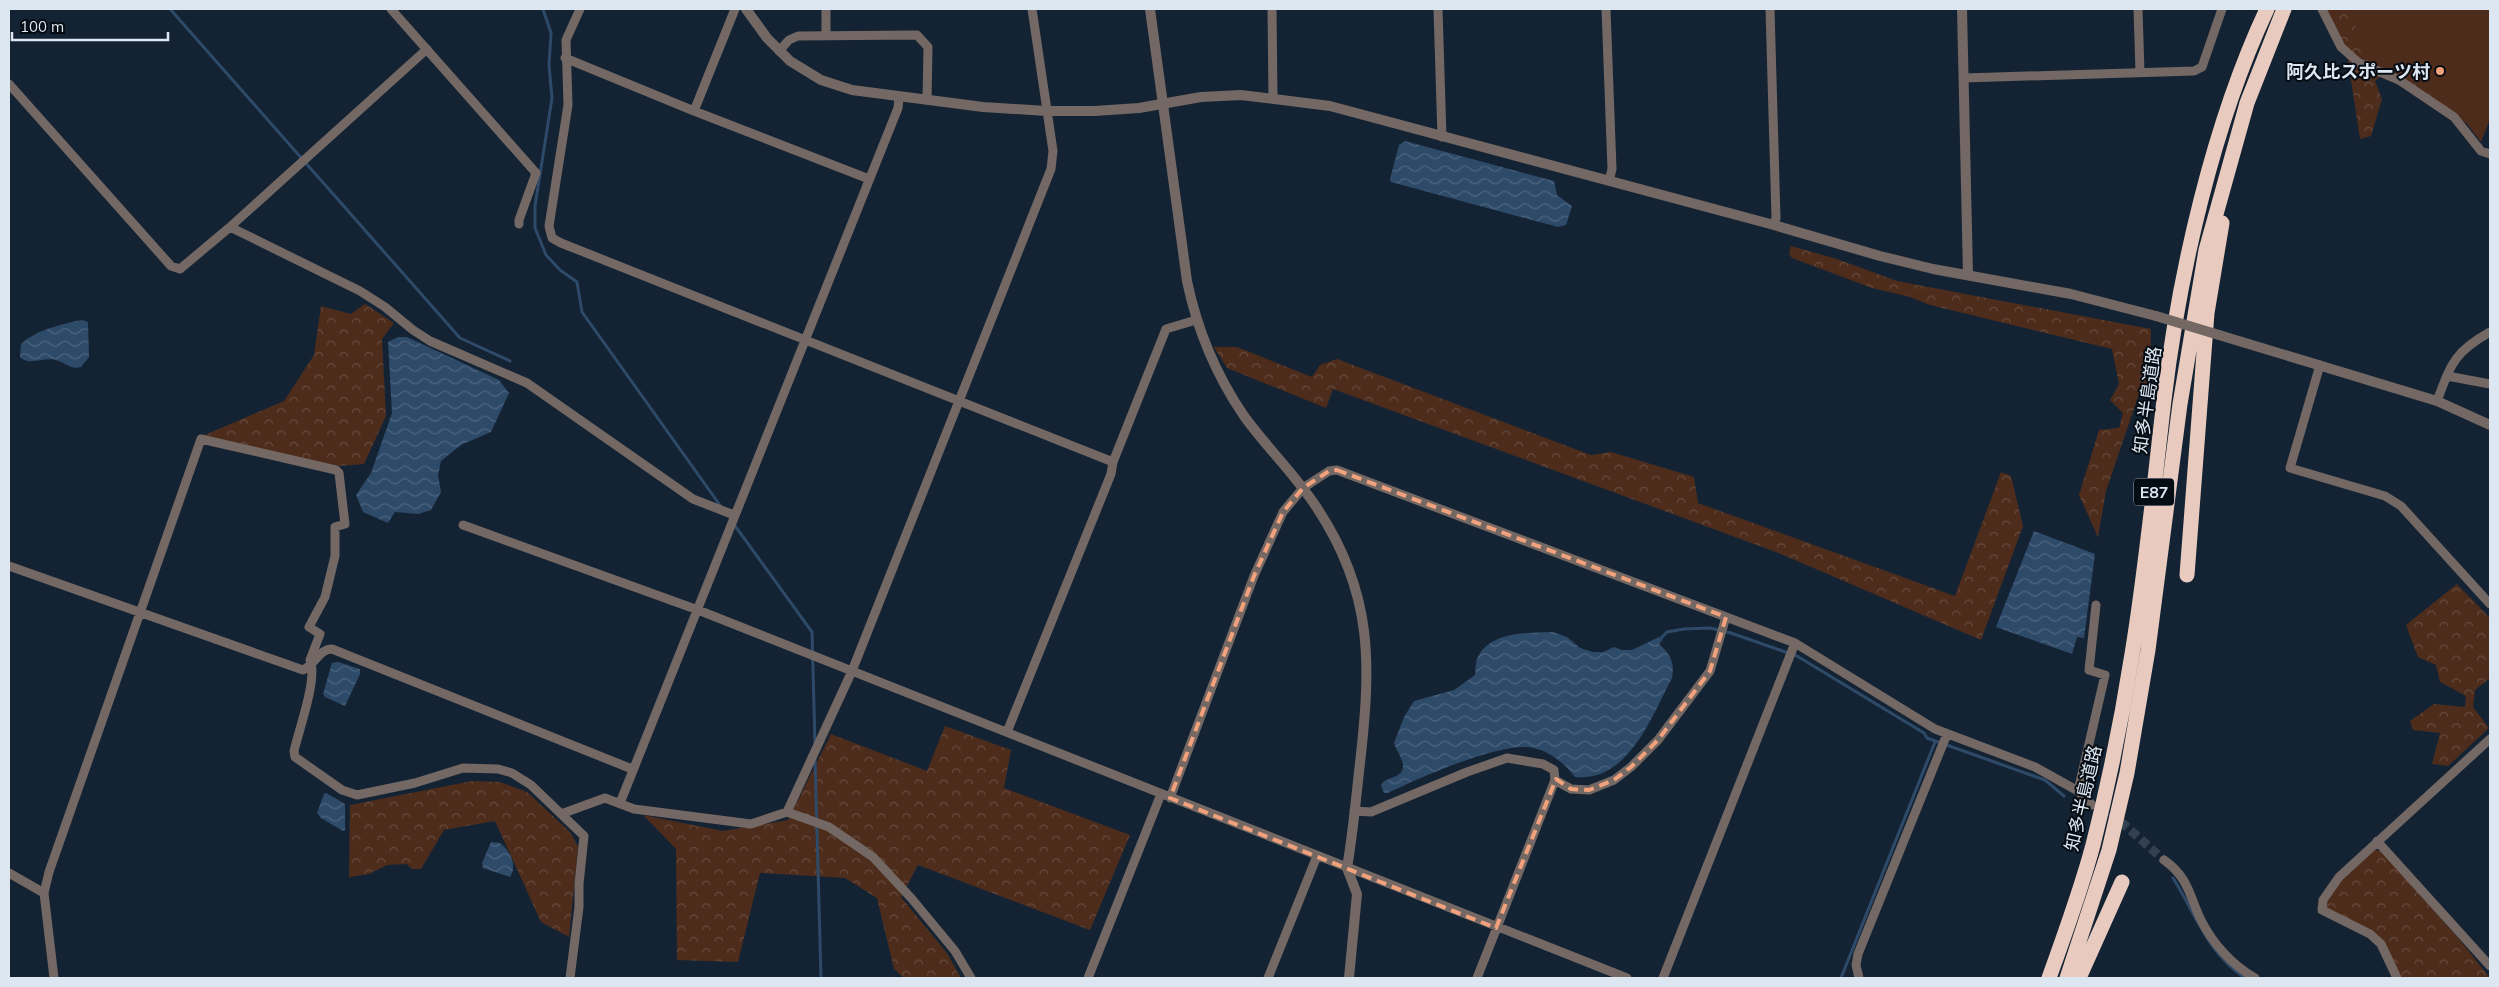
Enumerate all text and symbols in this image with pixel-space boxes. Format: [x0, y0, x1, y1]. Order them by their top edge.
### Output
scale bar [12, 10, 169, 42]
text: 100 m [20, 17, 64, 36]
place label: 阿久比スポーツ村 [2286, 60, 2430, 83]
marker: 阿久比スポーツ村 [2434, 65, 2446, 77]
street label: 知多半島道路 [2128, 345, 2166, 455]
road number: E87 [2134, 478, 2174, 506]
street label: 知多半島道路 [2060, 743, 2106, 853]

